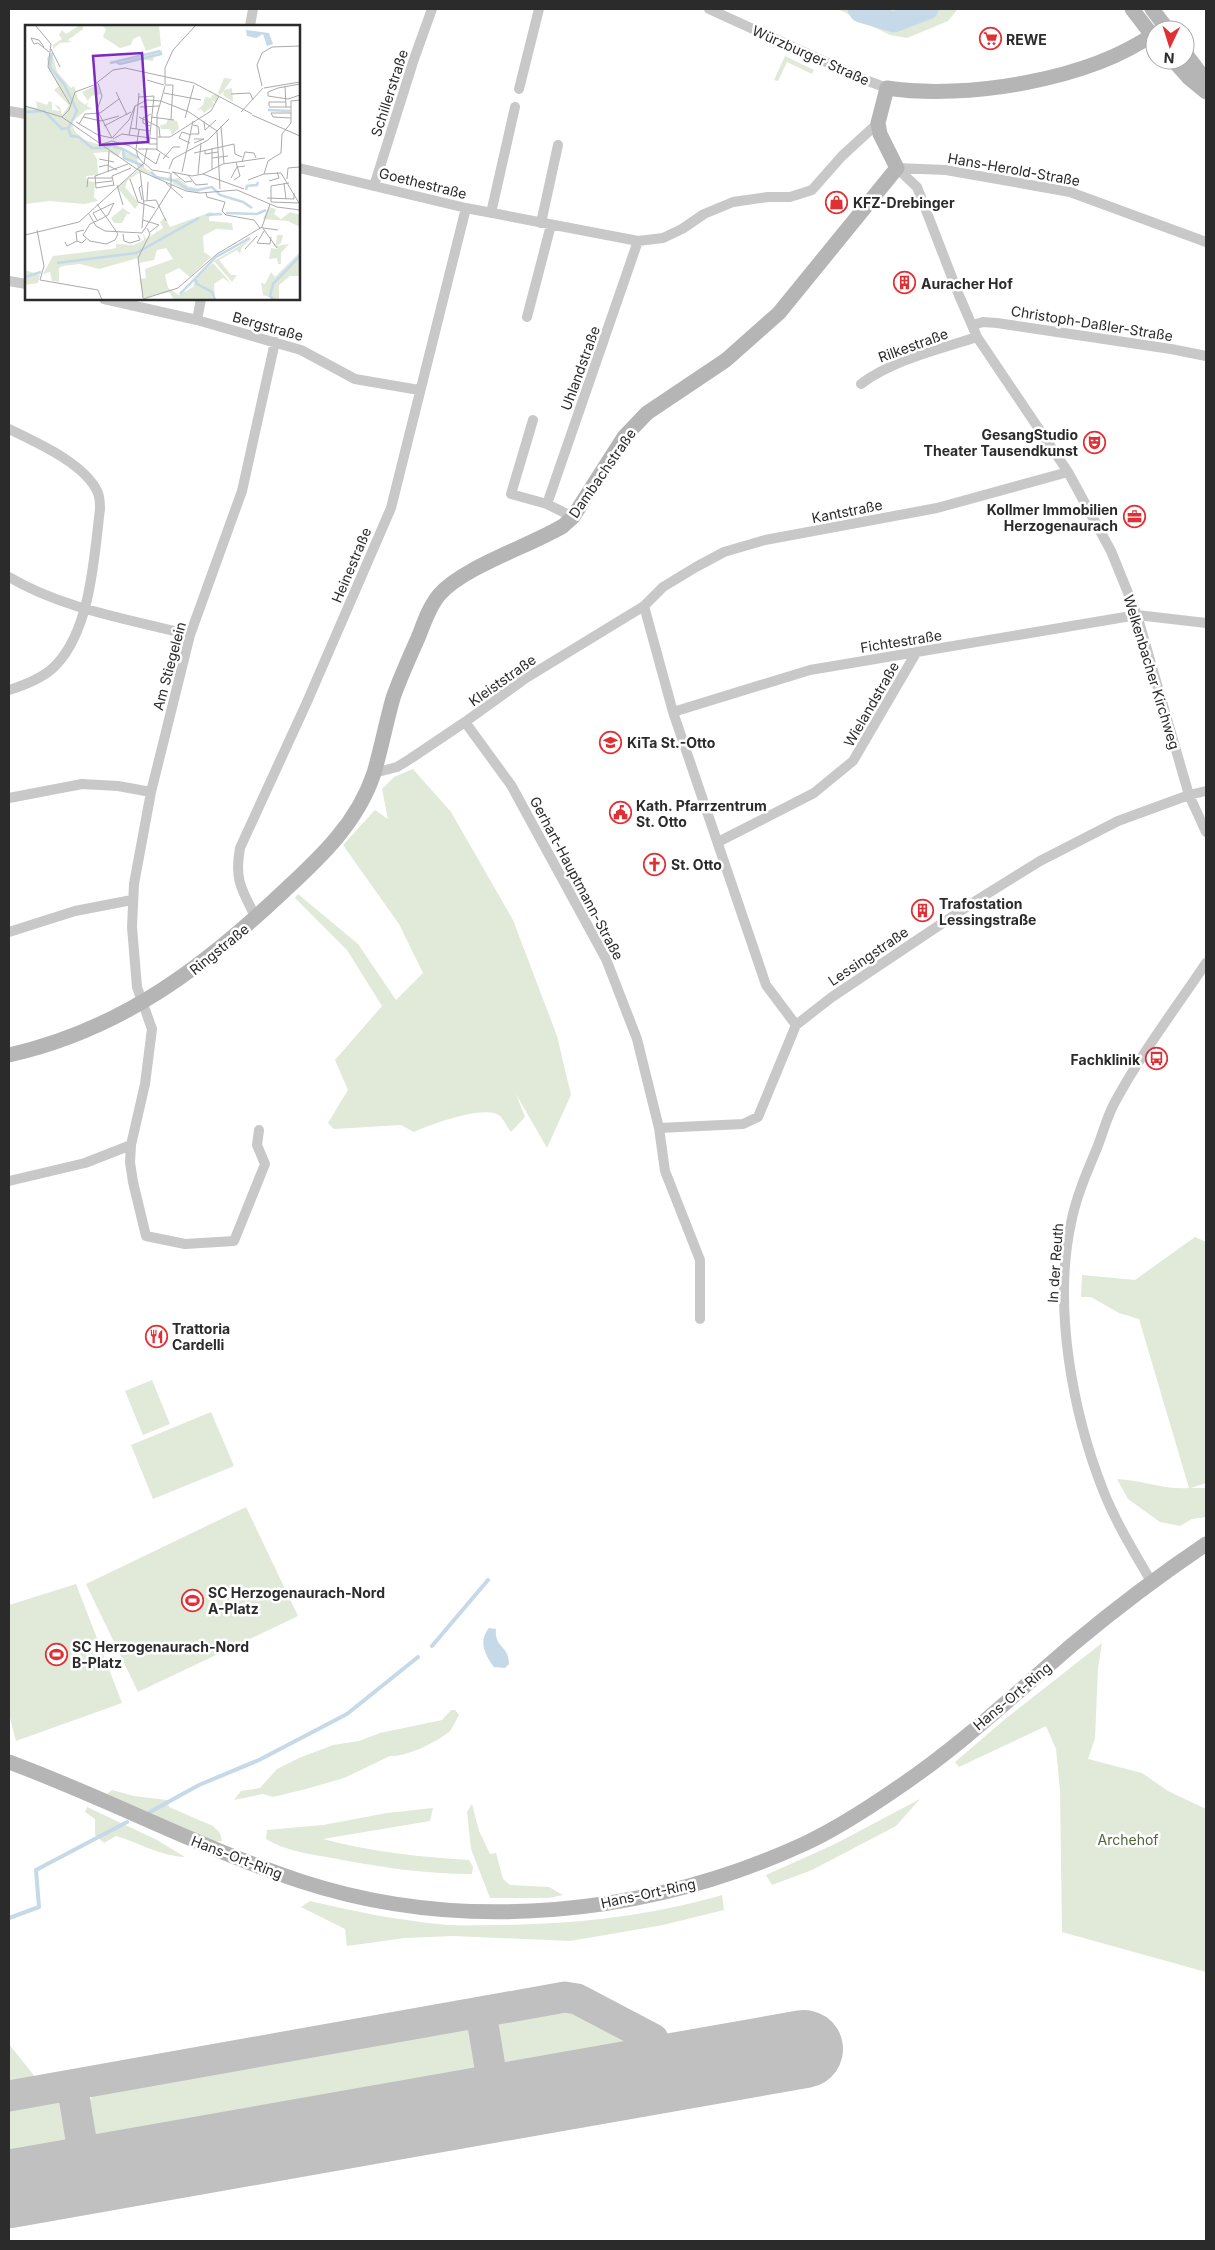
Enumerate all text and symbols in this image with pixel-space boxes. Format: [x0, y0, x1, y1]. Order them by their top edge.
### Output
north arrow [1145, 20, 1195, 70]
street label: Würzburger Straße [750, 22, 872, 88]
inset map [25, 25, 300, 300]
supermarket icon: REWE [978, 27, 1002, 51]
place label: REWE [1006, 31, 1047, 48]
street label: Schillerstraße [367, 47, 411, 139]
text: N [1163, 50, 1175, 67]
street label: Hans-Herold-Straße [946, 149, 1082, 189]
street label: Goethestraße [377, 164, 469, 202]
shop icon: KFZ-Drebinger [825, 190, 849, 214]
place label: KFZ-Drebinger [853, 194, 955, 211]
building icon: Auracher Hof [893, 271, 917, 295]
place label: Auracher Hof [921, 275, 1013, 292]
street label: Christoph-Daßler-Straße [1010, 302, 1174, 344]
street label: Bergstraße [231, 308, 305, 344]
street label: Uhlandstraße [557, 323, 603, 413]
street label: Rilkestraße [876, 324, 950, 366]
street label: Dambachstraße [565, 425, 639, 521]
place label: GesangStudio Theater Tausendkunst [924, 426, 1078, 459]
theatre icon: GesangStudio Theater Tausendkunst [1082, 430, 1106, 454]
street label: Kantstraße [810, 496, 884, 526]
place label: Kollmer Immobilien Herzogenaurach [987, 501, 1118, 534]
office icon: Kollmer Immobilien Herzogenaurach [1122, 505, 1146, 529]
street label: Heinestraße [327, 525, 375, 605]
street label: Welkenbacher Kirchweg [1120, 593, 1184, 751]
street label: Am Stiegelein [149, 620, 189, 712]
street label: Fichtestraße [859, 626, 943, 656]
street label: Kleiststraße [465, 651, 539, 709]
street label: Wielandstraße [840, 658, 902, 750]
school or university icon: KiTa St.-Otto [599, 730, 623, 754]
place label: KiTa St.-Otto [627, 734, 716, 751]
street label: Gerhart-Hauptmann-Straße [527, 793, 627, 963]
place label: Kath. Pfarrzentrum St. Otto [636, 797, 767, 830]
public building icon: Kath. Pfarrzentrum St. Otto [608, 801, 632, 825]
church icon: St. Otto [643, 852, 667, 876]
place label: St. Otto [671, 856, 722, 873]
place label: Trafostation Lessingstraße [939, 895, 1036, 928]
building icon: Trafostation Lessingstraße [911, 899, 935, 923]
street label: Ringstraße [186, 920, 252, 978]
street label: Lessingstraße [825, 923, 911, 989]
bus stop icon: Fachklinik [1144, 1047, 1168, 1071]
place label: Fachklinik [1071, 1051, 1141, 1068]
street label: In der Reuth [1044, 1222, 1066, 1304]
place label: Trattoria Cardelli [172, 1320, 230, 1353]
restaurant icon: Trattoria Cardelli [144, 1324, 168, 1348]
place label: SC Herzogenaurach-Nord A-Platz [208, 1584, 385, 1617]
sports icon: SC Herzogenaurach-Nord A-Platz [180, 1588, 204, 1612]
place label: SC Herzogenaurach-Nord B-Platz [72, 1638, 249, 1671]
sports icon: SC Herzogenaurach-Nord B-Platz [44, 1642, 68, 1666]
street label: Hans-Ort-Ring [970, 1658, 1054, 1734]
park label: Archehof [1098, 1831, 1159, 1848]
street label: Hans-Ort-Ring [189, 1832, 285, 1882]
street label: Hans-Ort-Ring [599, 1875, 697, 1911]

